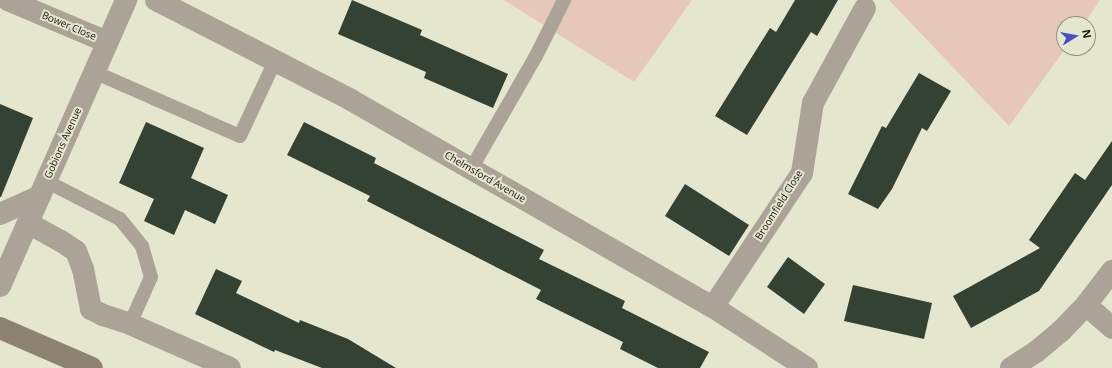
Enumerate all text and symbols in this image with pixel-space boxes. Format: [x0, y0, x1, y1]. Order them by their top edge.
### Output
street label: Bower Close [40, 9, 98, 43]
north arrow [1056, 16, 1096, 56]
text: N [1079, 28, 1096, 40]
street label: Gobions Avenue [42, 106, 84, 180]
street label: Chelmsford Avenue [442, 149, 528, 205]
street label: Broomfield Close [753, 168, 805, 242]

